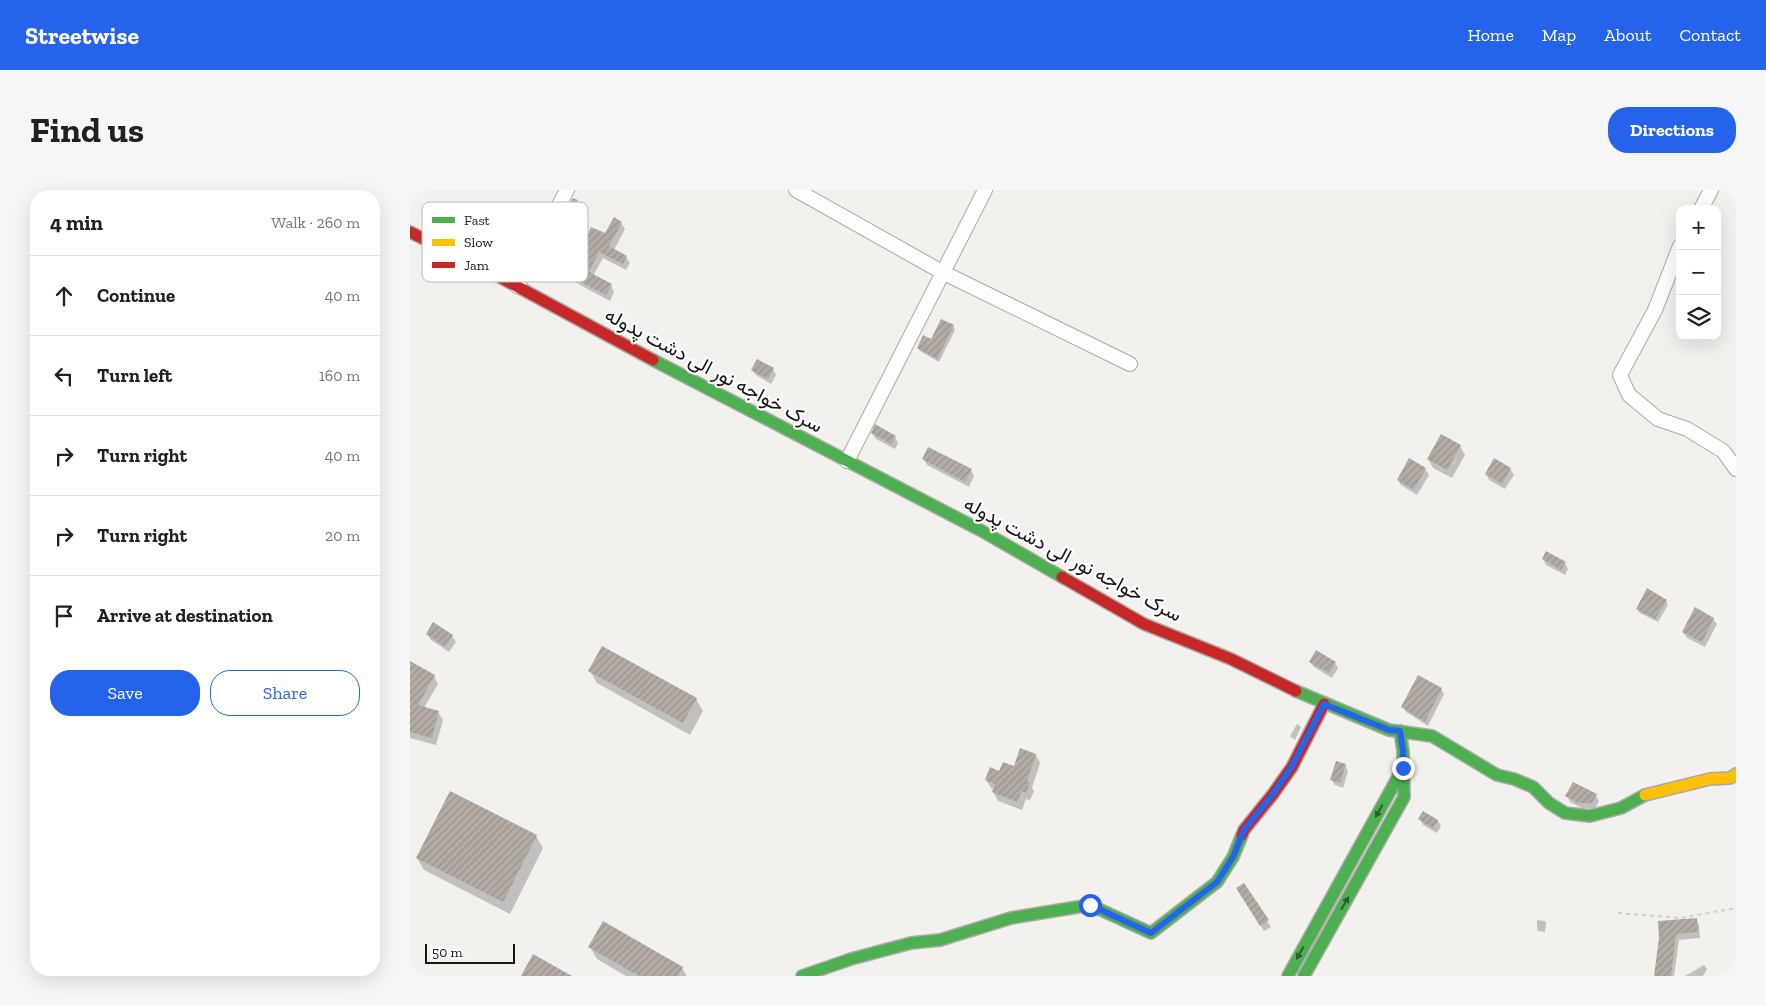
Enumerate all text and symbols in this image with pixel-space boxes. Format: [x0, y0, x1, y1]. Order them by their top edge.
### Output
text: Streetwise [25, 21, 139, 50]
text: Home [1467, 24, 1514, 46]
text: Map [1542, 24, 1576, 46]
text: About [1604, 24, 1651, 46]
text: Contact [1679, 24, 1741, 46]
button: Directions [1608, 107, 1736, 153]
text: Find us [30, 109, 144, 151]
legend [422, 202, 588, 282]
map controls [1676, 205, 1721, 340]
button: + [1676, 205, 1721, 250]
text: 4 min [50, 210, 103, 235]
text: Fast [464, 212, 491, 229]
text: Walk · 260 m [271, 213, 360, 232]
text: Slow [464, 234, 493, 251]
button: − [1676, 250, 1721, 295]
text: Jam [464, 257, 489, 274]
icon: ahead [50, 282, 78, 310]
text: Continue [97, 284, 175, 307]
text: 40 m [325, 286, 360, 305]
button: layers [1676, 295, 1721, 340]
street label: سرک خواجه نور الی دشت پدوله [600, 302, 827, 439]
icon: left [50, 362, 78, 390]
text: Turn left [97, 364, 172, 387]
text: 160 m [319, 366, 360, 385]
icon: right [50, 442, 78, 470]
text: Turn right [97, 444, 187, 467]
text: 40 m [325, 446, 360, 465]
street label: سرک خواجه نور الی دشت پدوله [959, 491, 1186, 628]
icon: right [50, 522, 78, 550]
text: Turn right [97, 524, 187, 547]
text: 20 m [325, 526, 360, 545]
icon: arrive [50, 602, 78, 630]
text: Arrive at destination [97, 604, 273, 627]
button: Save [50, 670, 200, 716]
button: Share [210, 670, 360, 716]
route end [1392, 757, 1415, 780]
one-way arrow [1375, 804, 1383, 818]
route start [1079, 894, 1102, 917]
one-way arrow [1341, 895, 1349, 910]
scale bar [425, 941, 515, 964]
text: 50 m [432, 944, 463, 961]
one-way arrow [1296, 946, 1304, 961]

